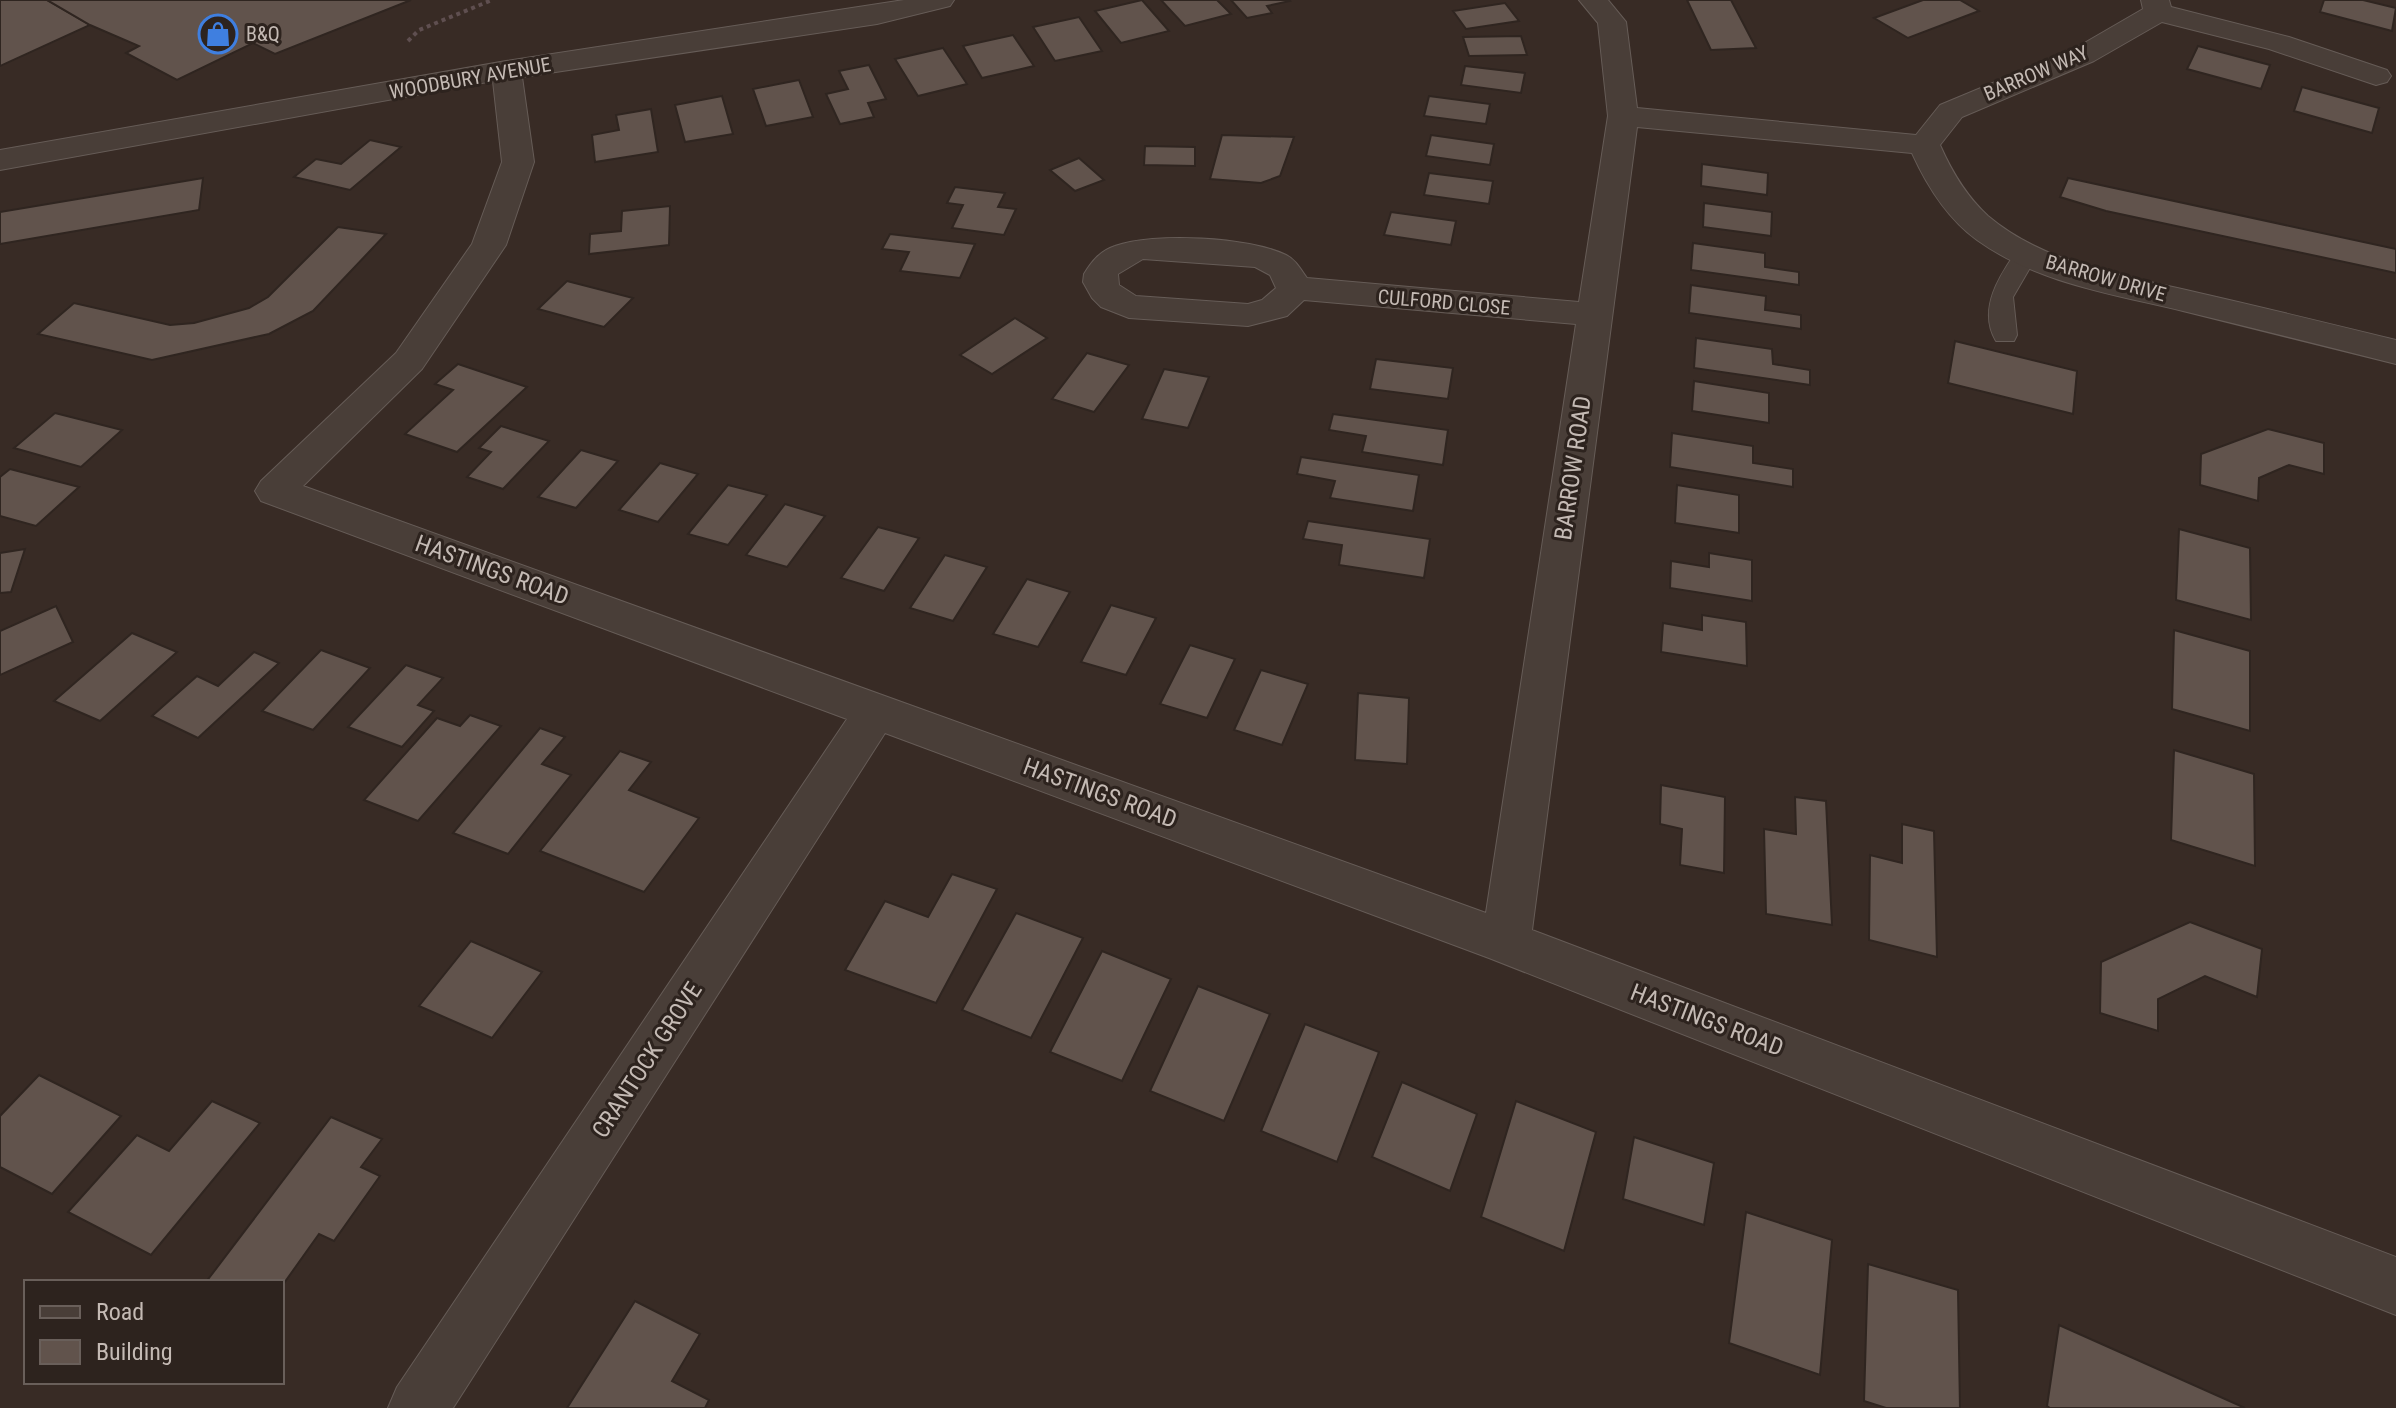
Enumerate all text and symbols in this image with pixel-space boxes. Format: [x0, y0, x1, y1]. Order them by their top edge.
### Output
shop icon: B&Q [197, 13, 239, 55]
place label: B&Q [246, 22, 280, 46]
street label: BARROW WAY [1980, 40, 2092, 106]
street label: WOODBURY AVENUE [387, 52, 553, 104]
street label: BARROW DRIVE [2043, 249, 2169, 307]
street label: CULFORD CLOSE [1377, 284, 1511, 320]
street label: BARROW ROAD [1549, 394, 1597, 542]
street label: HASTINGS ROAD [411, 529, 573, 611]
street label: HASTINGS ROAD [1019, 752, 1181, 834]
street label: CRANTOCK GROVE [586, 977, 708, 1143]
street label: HASTINGS ROAD [1627, 978, 1787, 1062]
legend [24, 1280, 284, 1384]
text: Road [96, 1298, 144, 1326]
text: Building [96, 1338, 173, 1366]

